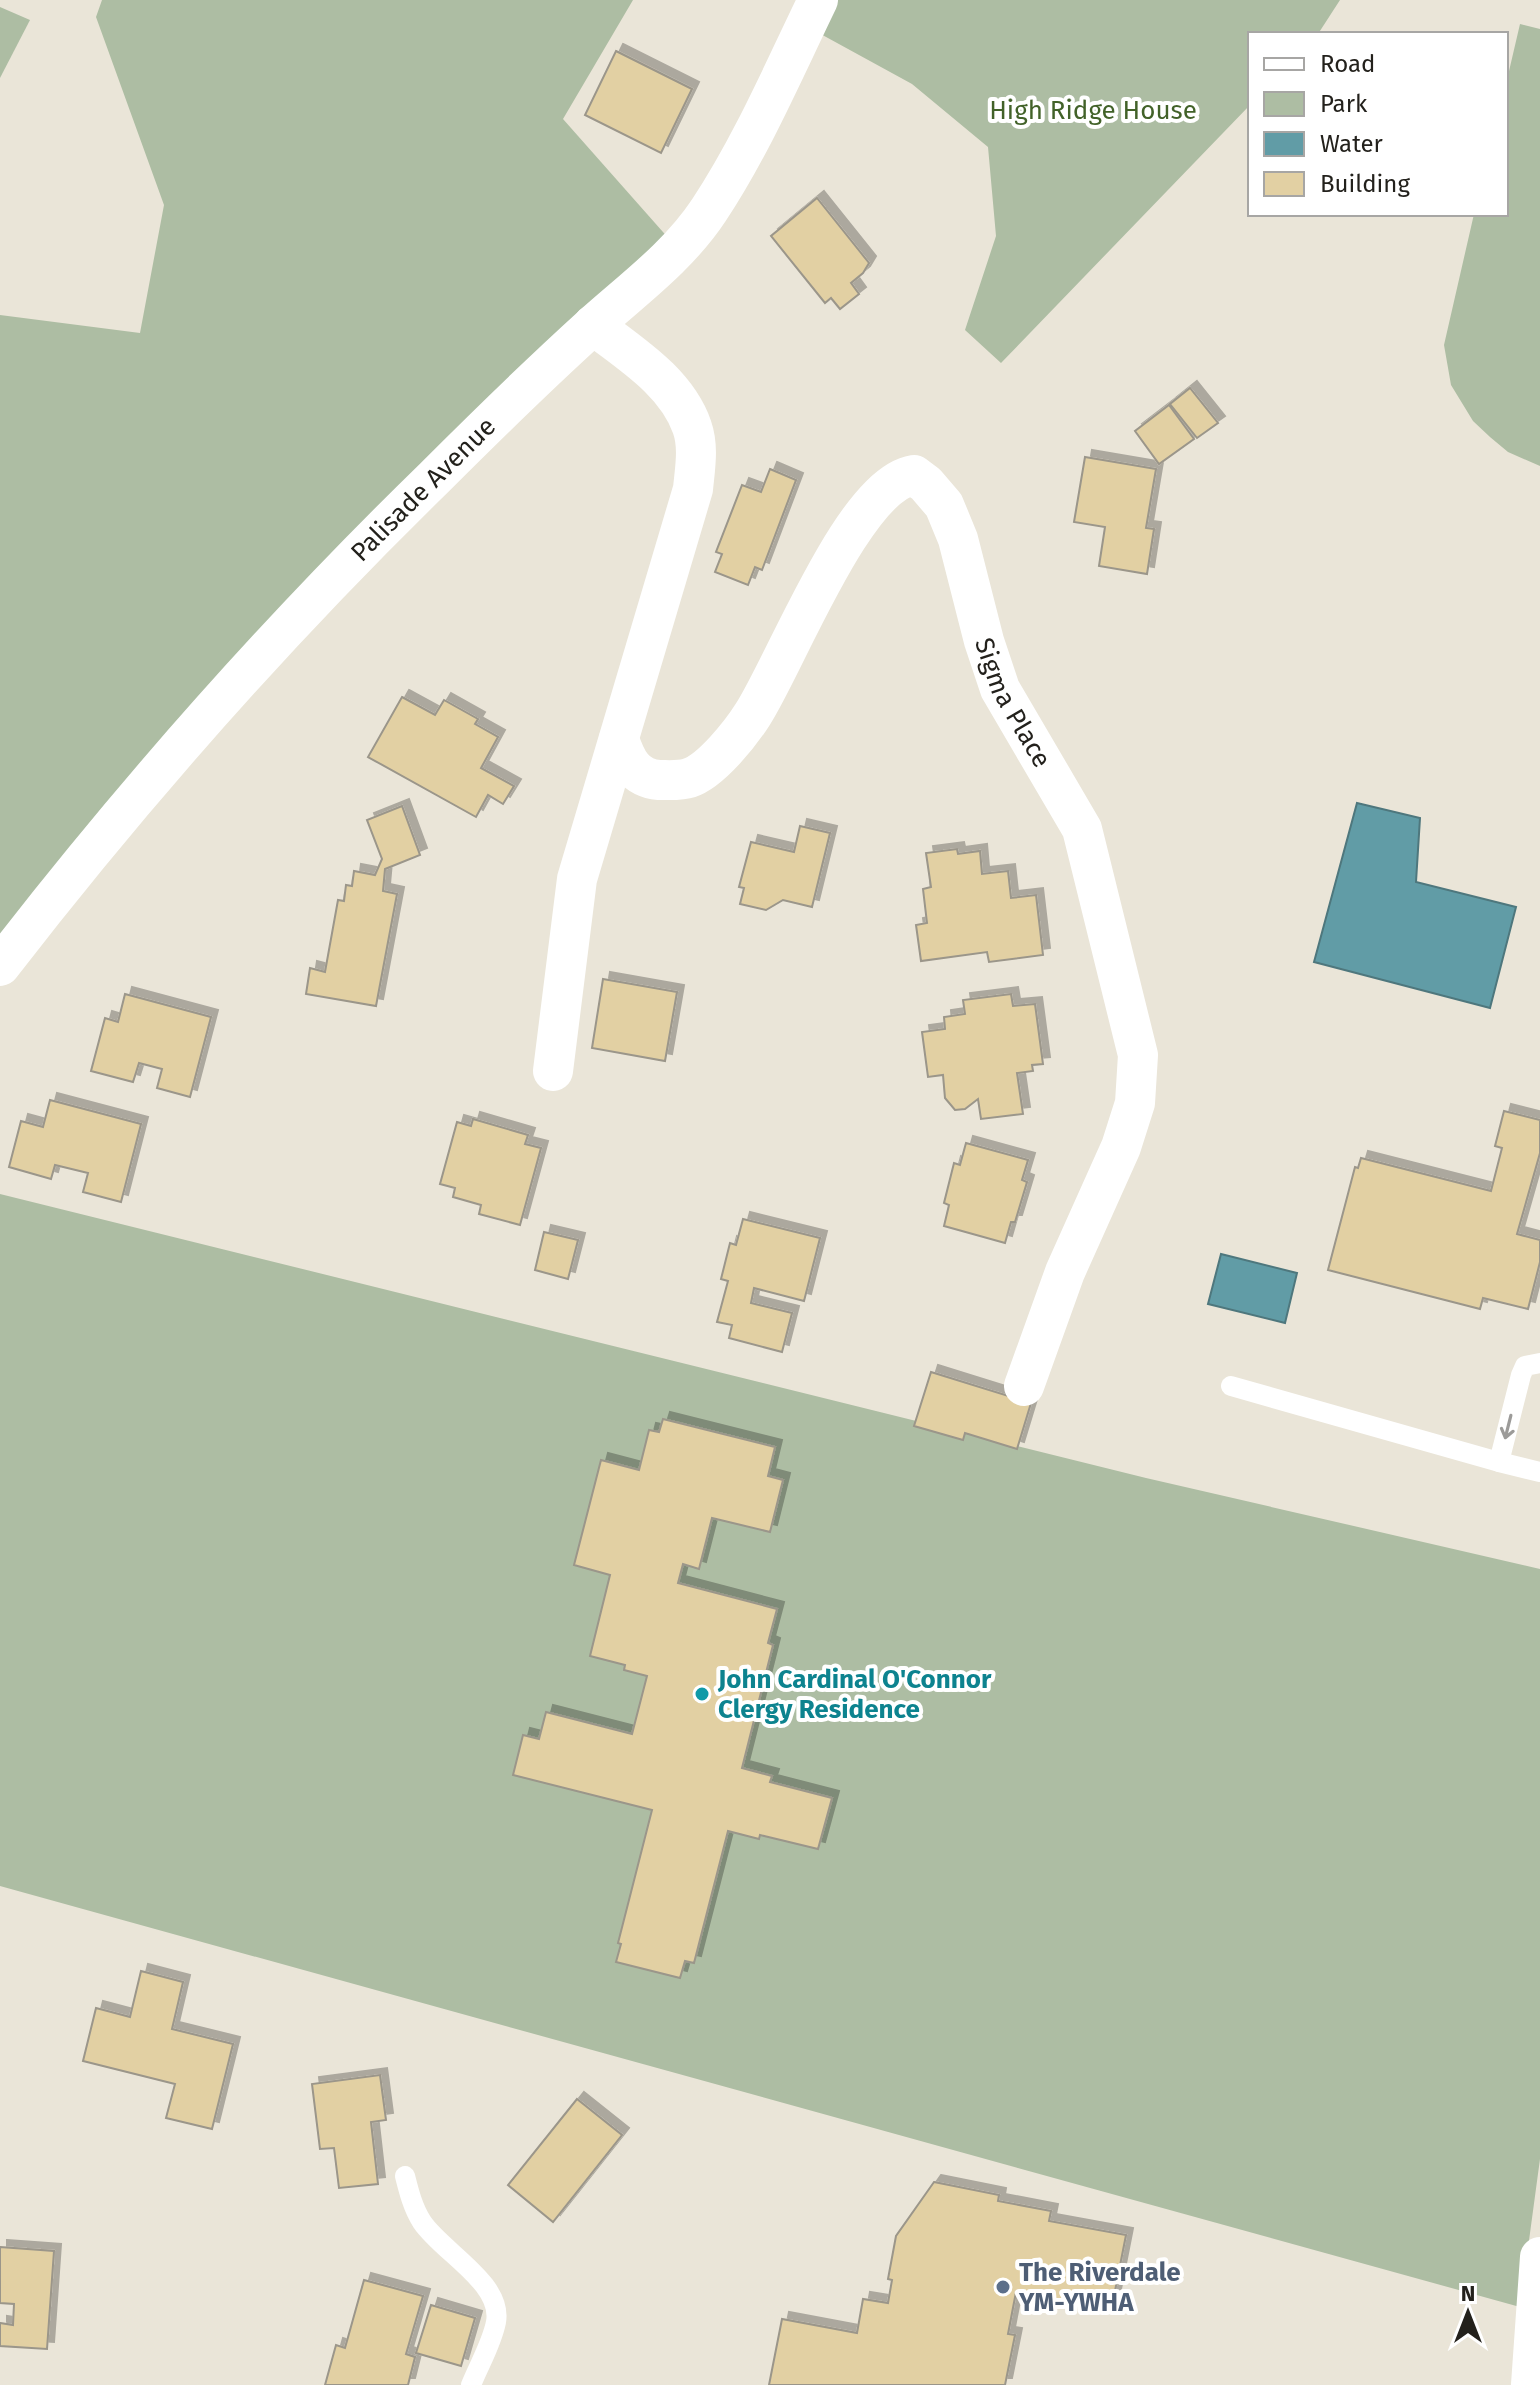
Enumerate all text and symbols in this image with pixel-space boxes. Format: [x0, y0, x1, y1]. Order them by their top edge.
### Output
legend [1248, 32, 1508, 216]
text: Road [1320, 50, 1375, 78]
text: Park [1320, 90, 1368, 118]
park label: High Ridge House [989, 95, 1197, 126]
text: Water [1320, 130, 1384, 158]
text: Building [1320, 170, 1410, 198]
street label: Palisade Avenue [344, 411, 502, 568]
street label: Sigma Place [968, 634, 1057, 773]
one-way arrow [1500, 1413, 1515, 1439]
place label: John Cardinal O'Connor Clergy Residence [717, 1664, 992, 1725]
marker: John Cardinal O'Connor Clergy Residence [693, 1685, 711, 1703]
place label: The Riverdale YM-YWHA [1018, 2257, 1181, 2318]
north arrow [1428, 2273, 1508, 2353]
marker: The Riverdale YM-YWHA [994, 2278, 1012, 2296]
text: N [1461, 2280, 1475, 2307]

